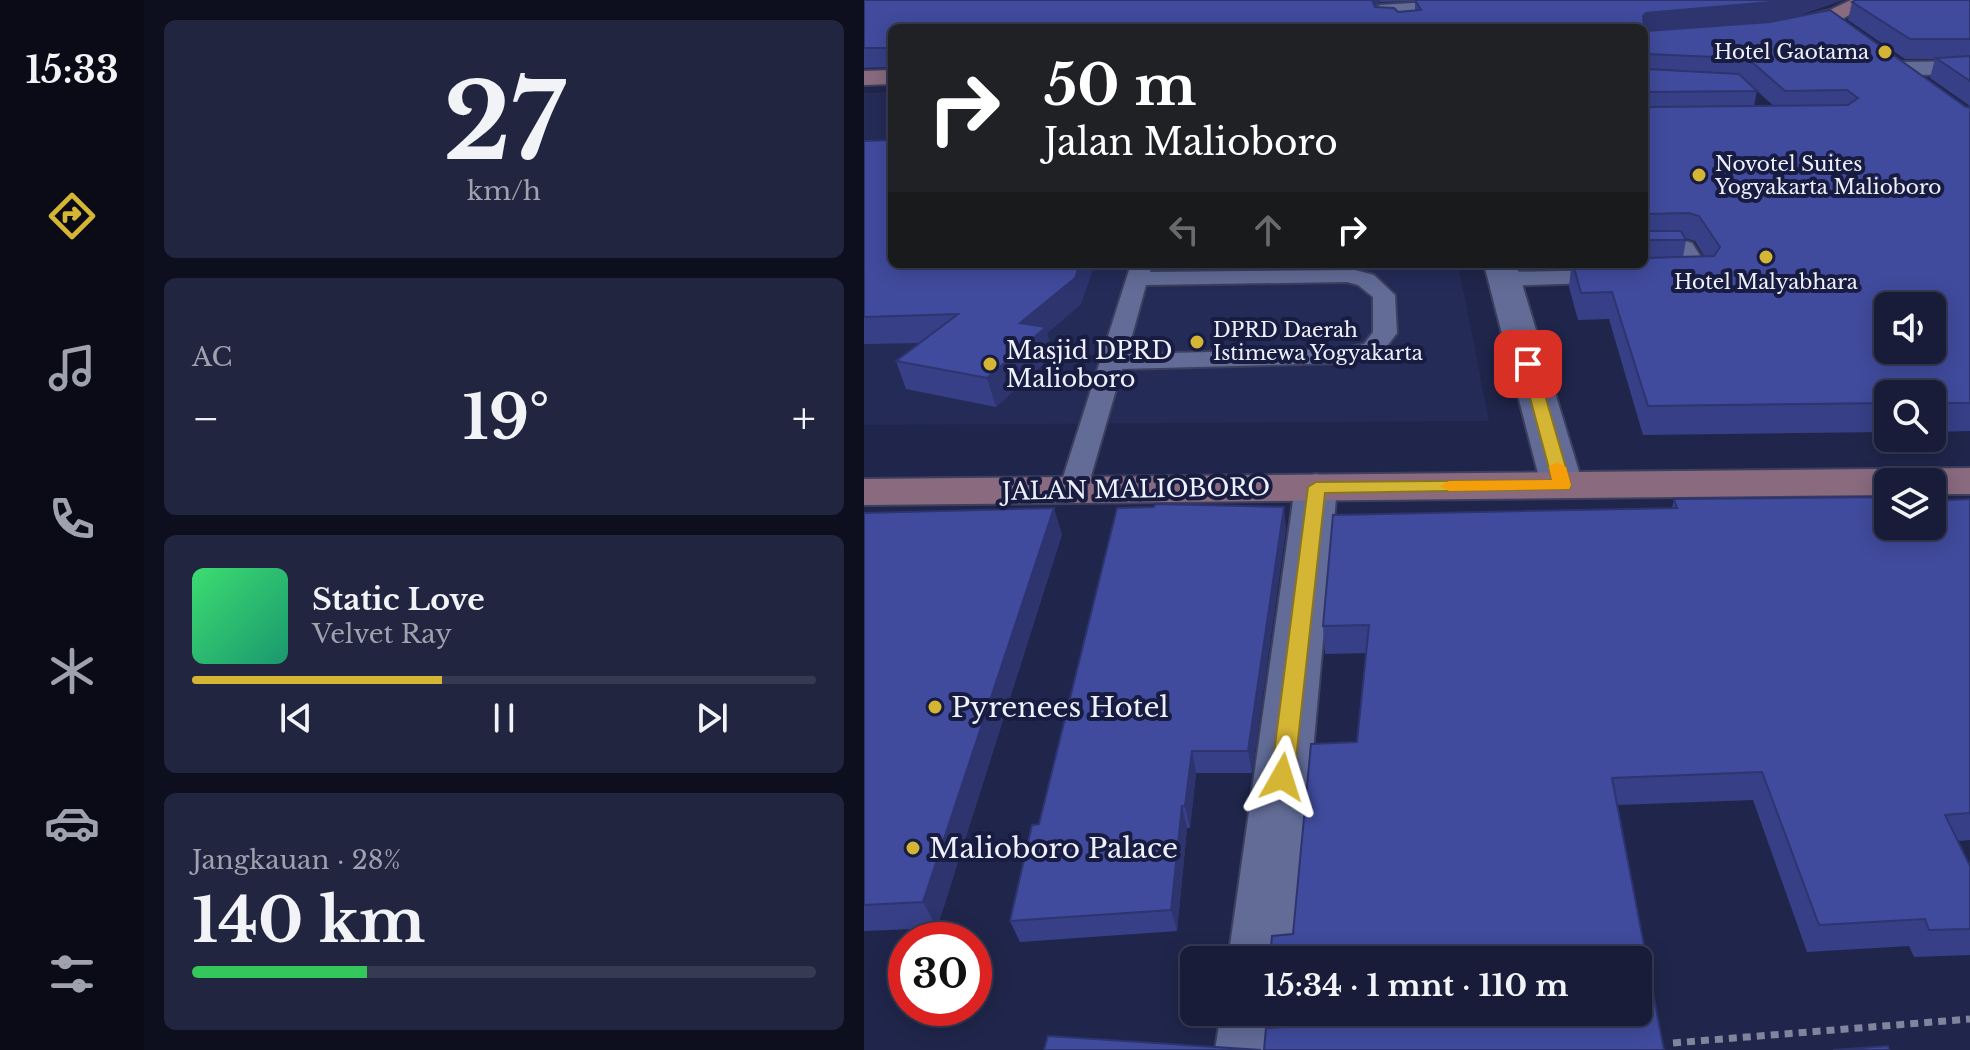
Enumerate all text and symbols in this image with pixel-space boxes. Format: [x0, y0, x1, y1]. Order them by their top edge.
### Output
place label: Hotel Gaotama [1714, 40, 1870, 64]
marker: Hotel Gaotama [1876, 43, 1894, 61]
text: 15:33 [25, 48, 119, 93]
text: 50 m [1044, 51, 1196, 120]
icon: right [912, 56, 1016, 160]
text: 27 [443, 58, 565, 187]
text: Jalan Malioboro [1044, 120, 1338, 165]
place label: Novotel Suites Yogyakarta Malioboro [1714, 152, 1941, 199]
marker: Novotel Suites Yogyakarta Malioboro [1690, 166, 1708, 184]
text: km/h [467, 175, 541, 207]
icon: directions [44, 188, 100, 244]
icon: left [1162, 208, 1206, 252]
icon: ahead [1246, 208, 1290, 252]
icon: right [1330, 208, 1374, 252]
marker: Hotel Malyabhara [1757, 248, 1775, 266]
place label: Hotel Malyabhara [1674, 270, 1859, 294]
map controls [1874, 292, 1946, 540]
button: sound [1874, 292, 1946, 364]
place label: DPRD Daerah Istimewa Yogyakarta [1213, 318, 1424, 365]
pin [1494, 330, 1562, 398]
marker: DPRD Daerah Istimewa Yogyakarta [1188, 333, 1206, 351]
place label: Masjid DPRD Malioboro [1006, 336, 1172, 393]
icon: music [44, 340, 100, 396]
text: AC [192, 341, 232, 373]
icon: arrive [1506, 342, 1550, 386]
marker: Masjid DPRD Malioboro [981, 355, 999, 373]
button: search [1874, 380, 1946, 452]
text: 19° [463, 381, 549, 455]
text: − [192, 391, 220, 446]
text: + [792, 391, 816, 446]
button: layers [1874, 468, 1946, 540]
street label: JALAN MALIOBORO [999, 472, 1270, 506]
icon: phone [44, 491, 100, 547]
text: Static Love [312, 581, 485, 618]
text: Velvet Ray [312, 618, 452, 650]
icon: climate [44, 643, 100, 699]
place label: Pyrenees Hotel [951, 690, 1169, 725]
icon: previous [274, 696, 318, 740]
icon: pause [482, 696, 526, 740]
icon: next [690, 696, 734, 740]
marker: Pyrenees Hotel [926, 698, 944, 716]
position arrow [1240, 735, 1324, 819]
icon: car [44, 795, 100, 851]
place label: Malioboro Palace [929, 831, 1178, 866]
marker: Malioboro Palace [904, 839, 922, 857]
text: Jangkauan · 28% [192, 844, 401, 876]
text: 140 km [192, 884, 425, 958]
speed limit sign: 30 [888, 922, 992, 1026]
icon: filters [44, 946, 100, 1002]
text: 15:34 · 1 mnt · 110 m [1264, 967, 1568, 1004]

